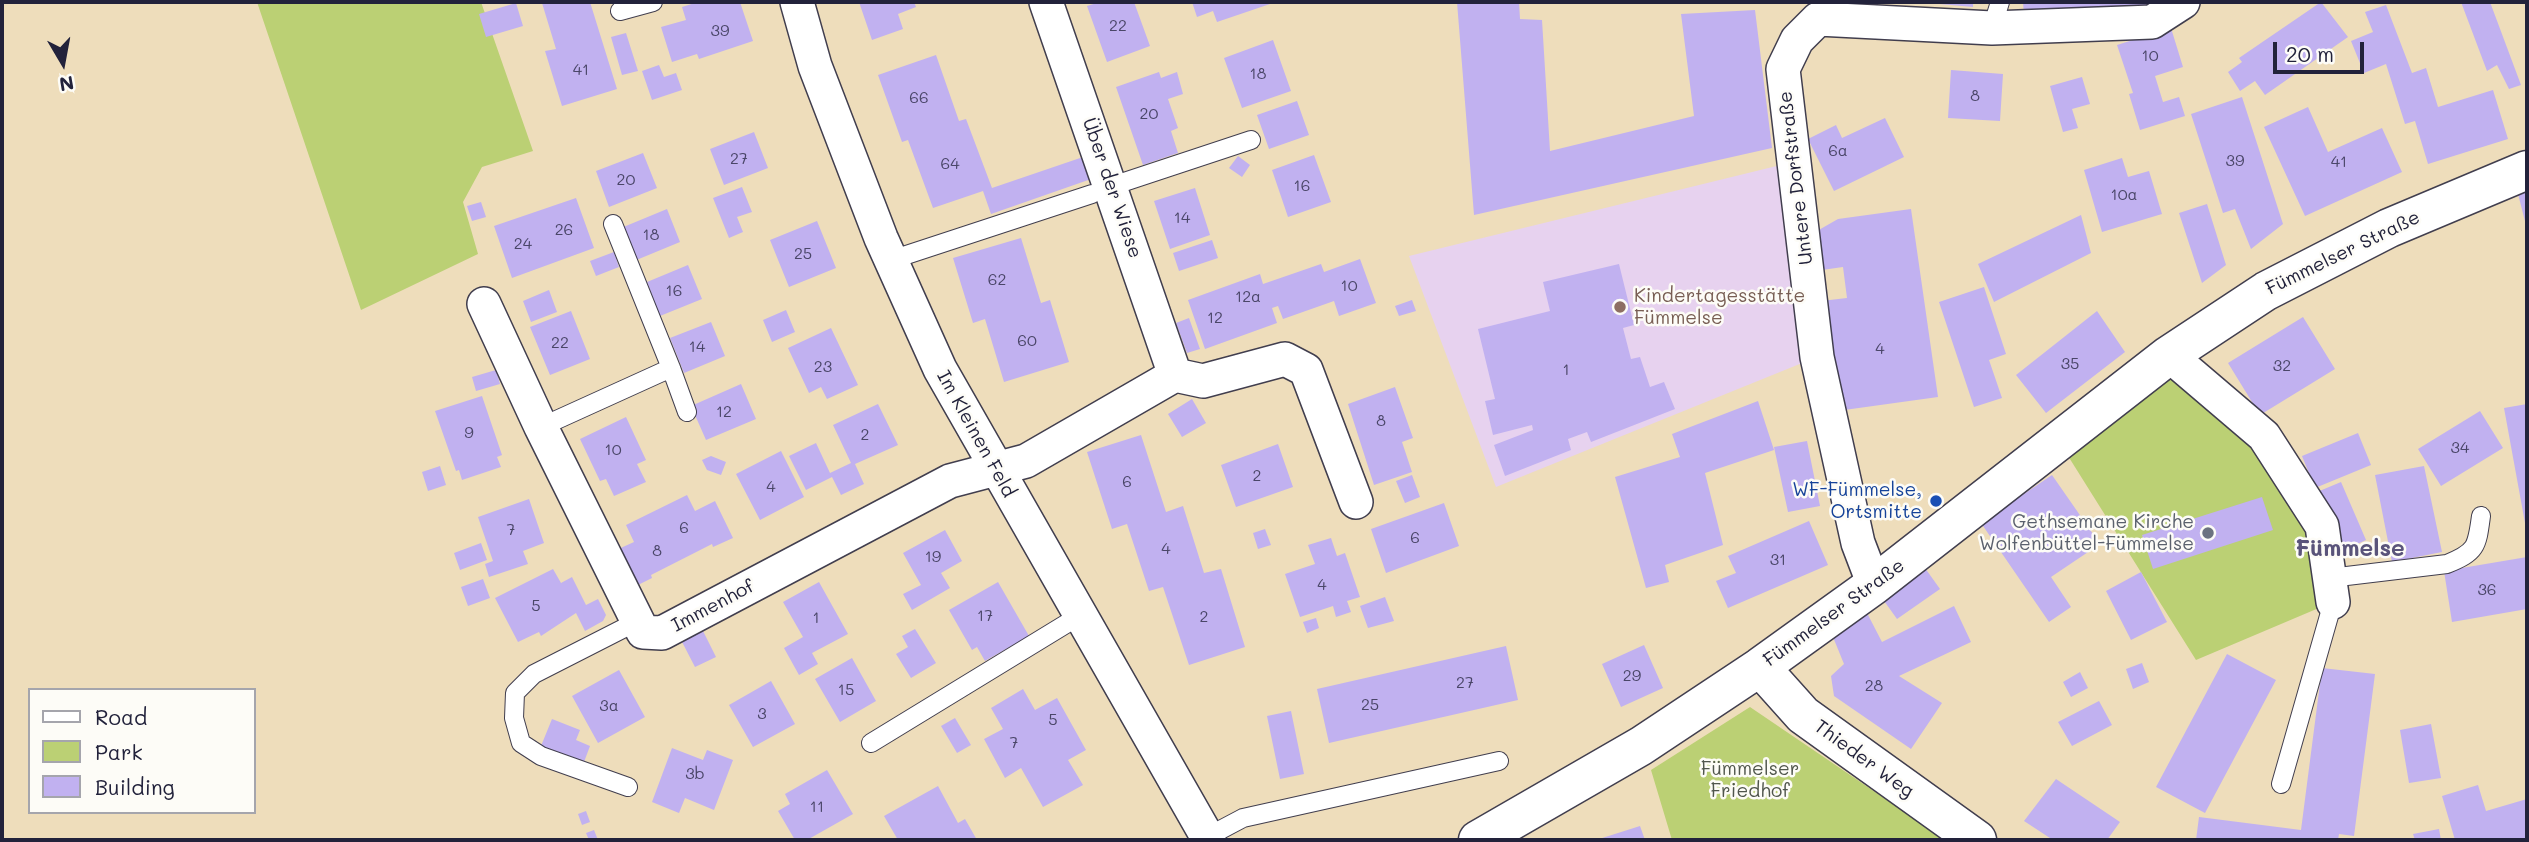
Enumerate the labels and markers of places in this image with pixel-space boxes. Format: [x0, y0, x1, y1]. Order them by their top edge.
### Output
place label: Kindertagesstätte Fümmelse [1634, 285, 1805, 329]
marker: Kindertagesstätte Fümmelse [1612, 299, 1628, 315]
place label: WF-Fümmelse, Ortsmitte [1792, 479, 1922, 523]
marker: WF-Fümmelse, Ortsmitte [1928, 493, 1944, 509]
place label: Gethsemane Kirche Wolfenbüttel-Fümmelse [1979, 511, 2194, 555]
marker: Gethsemane Kirche Wolfenbüttel-Fümmelse [2200, 525, 2216, 541]

